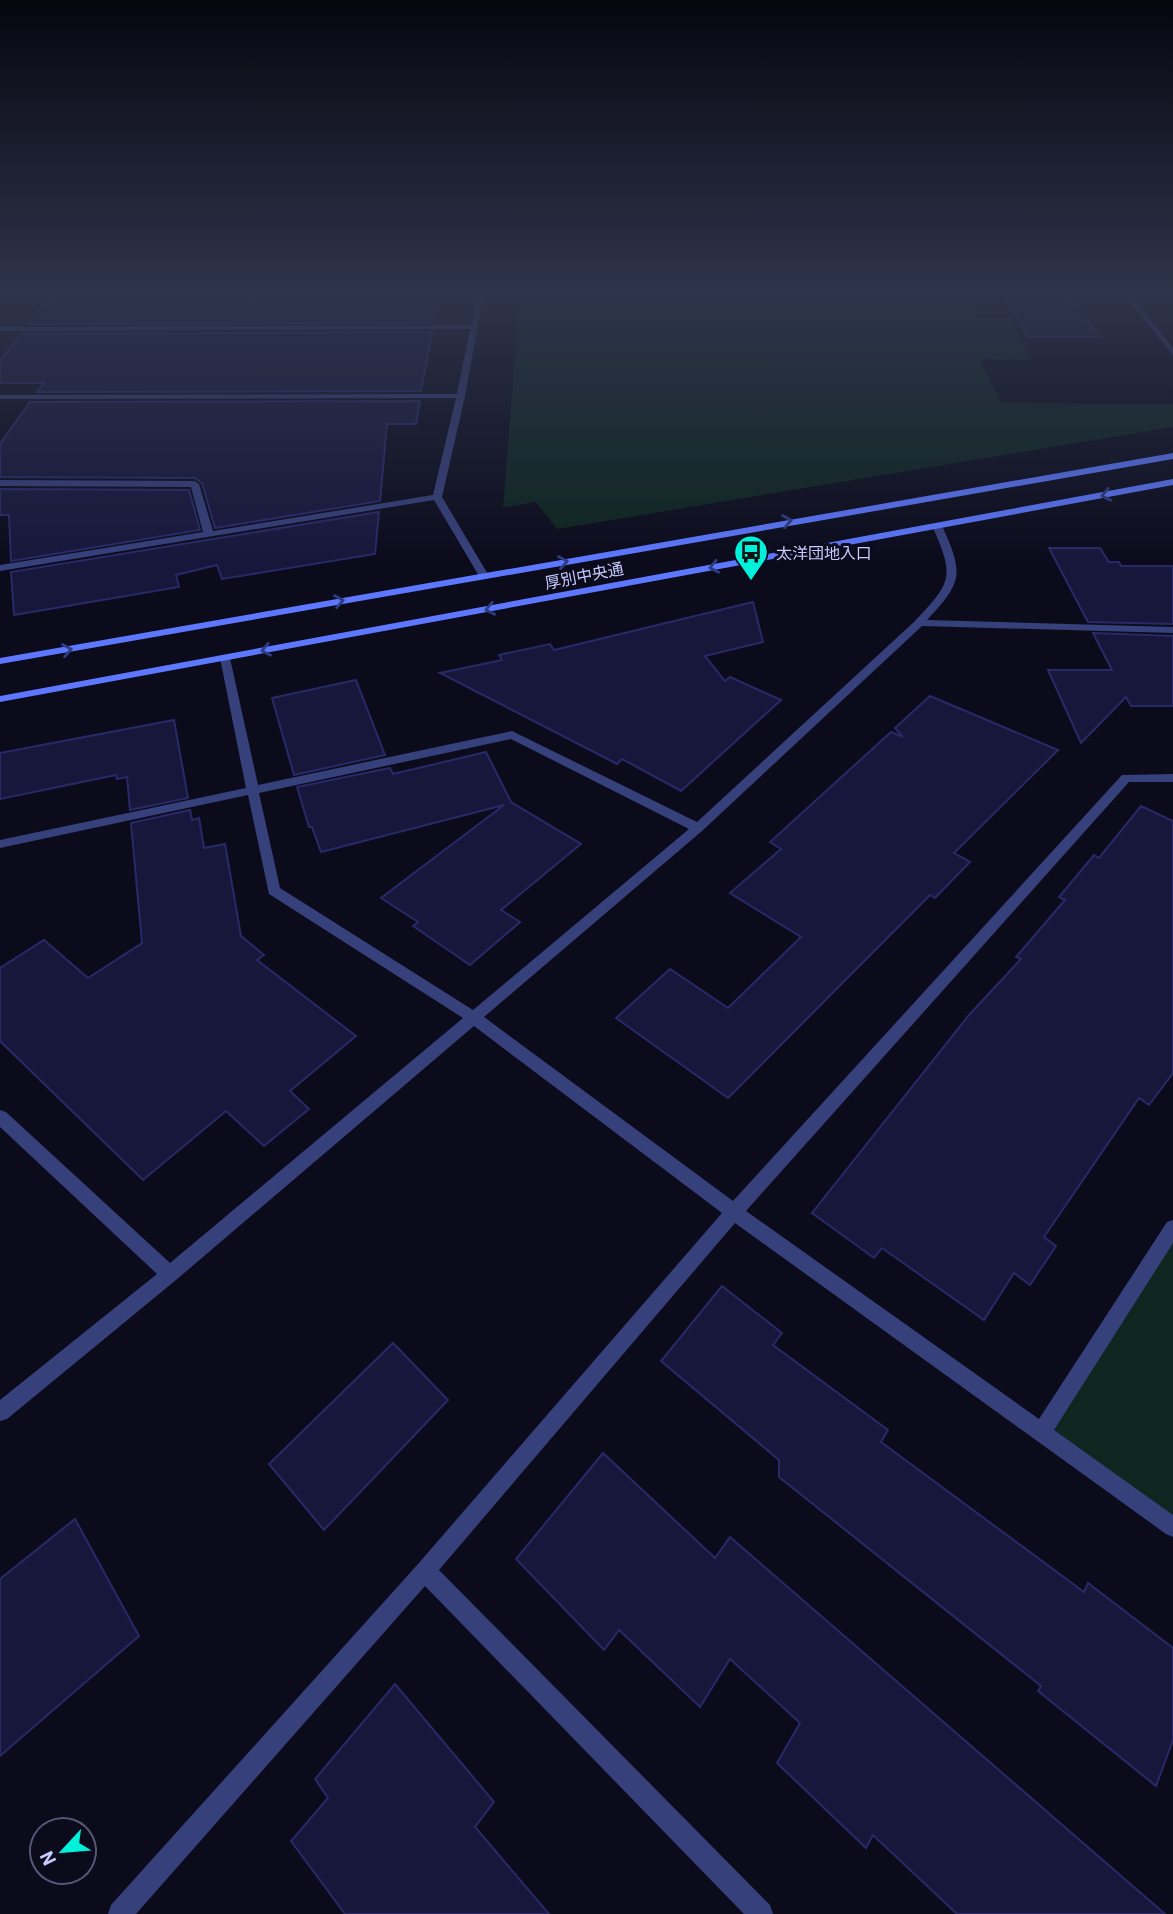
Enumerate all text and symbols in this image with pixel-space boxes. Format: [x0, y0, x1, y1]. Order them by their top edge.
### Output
one-way arrow [1100, 487, 1112, 502]
one-way arrow [781, 515, 793, 530]
bus stop icon: 太洋団地入口 [732, 533, 770, 582]
place label: 太洋団地入口 [776, 543, 872, 562]
one-way arrow [557, 555, 569, 570]
street label: 厚別中央通 [543, 558, 625, 592]
one-way arrow [708, 559, 720, 574]
one-way arrow [333, 595, 345, 610]
one-way arrow [484, 601, 496, 616]
one-way arrow [260, 642, 272, 657]
one-way arrow [61, 643, 73, 658]
north arrow [28, 1816, 98, 1886]
text: N [34, 1848, 60, 1869]

